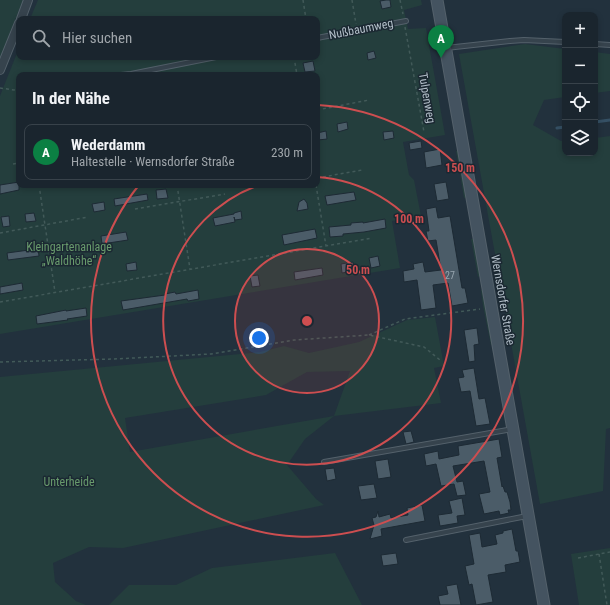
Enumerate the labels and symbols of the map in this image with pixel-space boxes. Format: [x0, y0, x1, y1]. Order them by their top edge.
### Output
street label: Nußbaumweg [328, 16, 394, 42]
pin: A [428, 25, 454, 58]
street label: Tulpenweg [416, 72, 438, 124]
text: 150 m [445, 161, 475, 175]
text: 100 m [394, 212, 424, 226]
park label: Kleingartenanlage „Waldhöhe“ [26, 240, 112, 268]
street label: Wernsdorfer Straße [488, 254, 518, 347]
text: 50 m [346, 263, 370, 277]
house number: 27 [445, 270, 455, 281]
centre of rings [300, 314, 314, 328]
your location [249, 328, 269, 348]
park label: Unterheide [43, 475, 95, 489]

